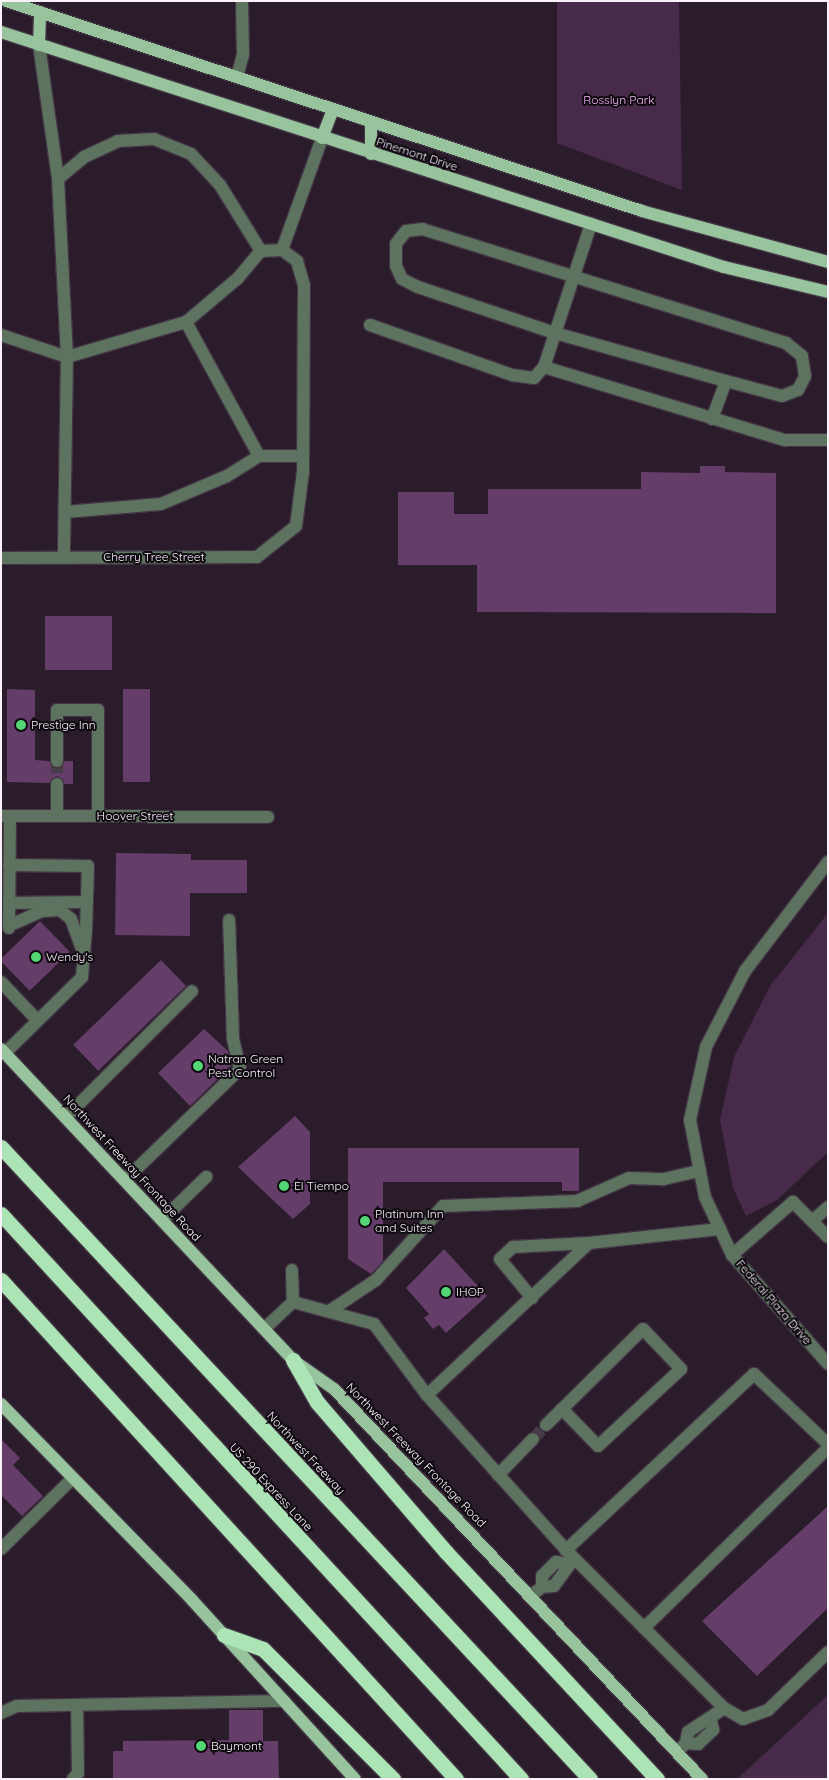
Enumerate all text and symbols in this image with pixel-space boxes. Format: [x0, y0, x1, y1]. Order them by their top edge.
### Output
park label: Rosslyn Park [583, 93, 655, 107]
street label: Pinemont Drive [374, 134, 460, 174]
street label: Cherry Tree Street [103, 550, 205, 564]
place label: Prestige Inn [31, 718, 96, 732]
marker: Prestige Inn [15, 719, 27, 731]
street label: Hoover Street [97, 809, 173, 823]
place label: Wendy's [46, 950, 93, 964]
marker: Wendy's [30, 951, 42, 963]
place label: Natran Green Pest Control [208, 1052, 283, 1080]
marker: Natran Green Pest Control [192, 1060, 204, 1072]
street label: Northwest Freeway Frontage Road [60, 1092, 204, 1244]
place label: El Tiempo [294, 1179, 349, 1193]
marker: El Tiempo [278, 1180, 290, 1192]
place label: Platinum Inn and Suites [375, 1207, 444, 1235]
marker: Platinum Inn and Suites [359, 1215, 371, 1227]
street label: Federal Plaza Drive [733, 1257, 815, 1347]
place label: IHOP [456, 1285, 484, 1299]
marker: IHOP [440, 1286, 452, 1298]
street label: Northwest Freeway Frontage Road [343, 1380, 489, 1530]
street label: Northwest Freeway [264, 1409, 348, 1497]
street label: US 290 Express Lane [226, 1440, 316, 1534]
place label: Baymont [211, 1739, 262, 1753]
marker: Baymont [195, 1740, 207, 1752]

